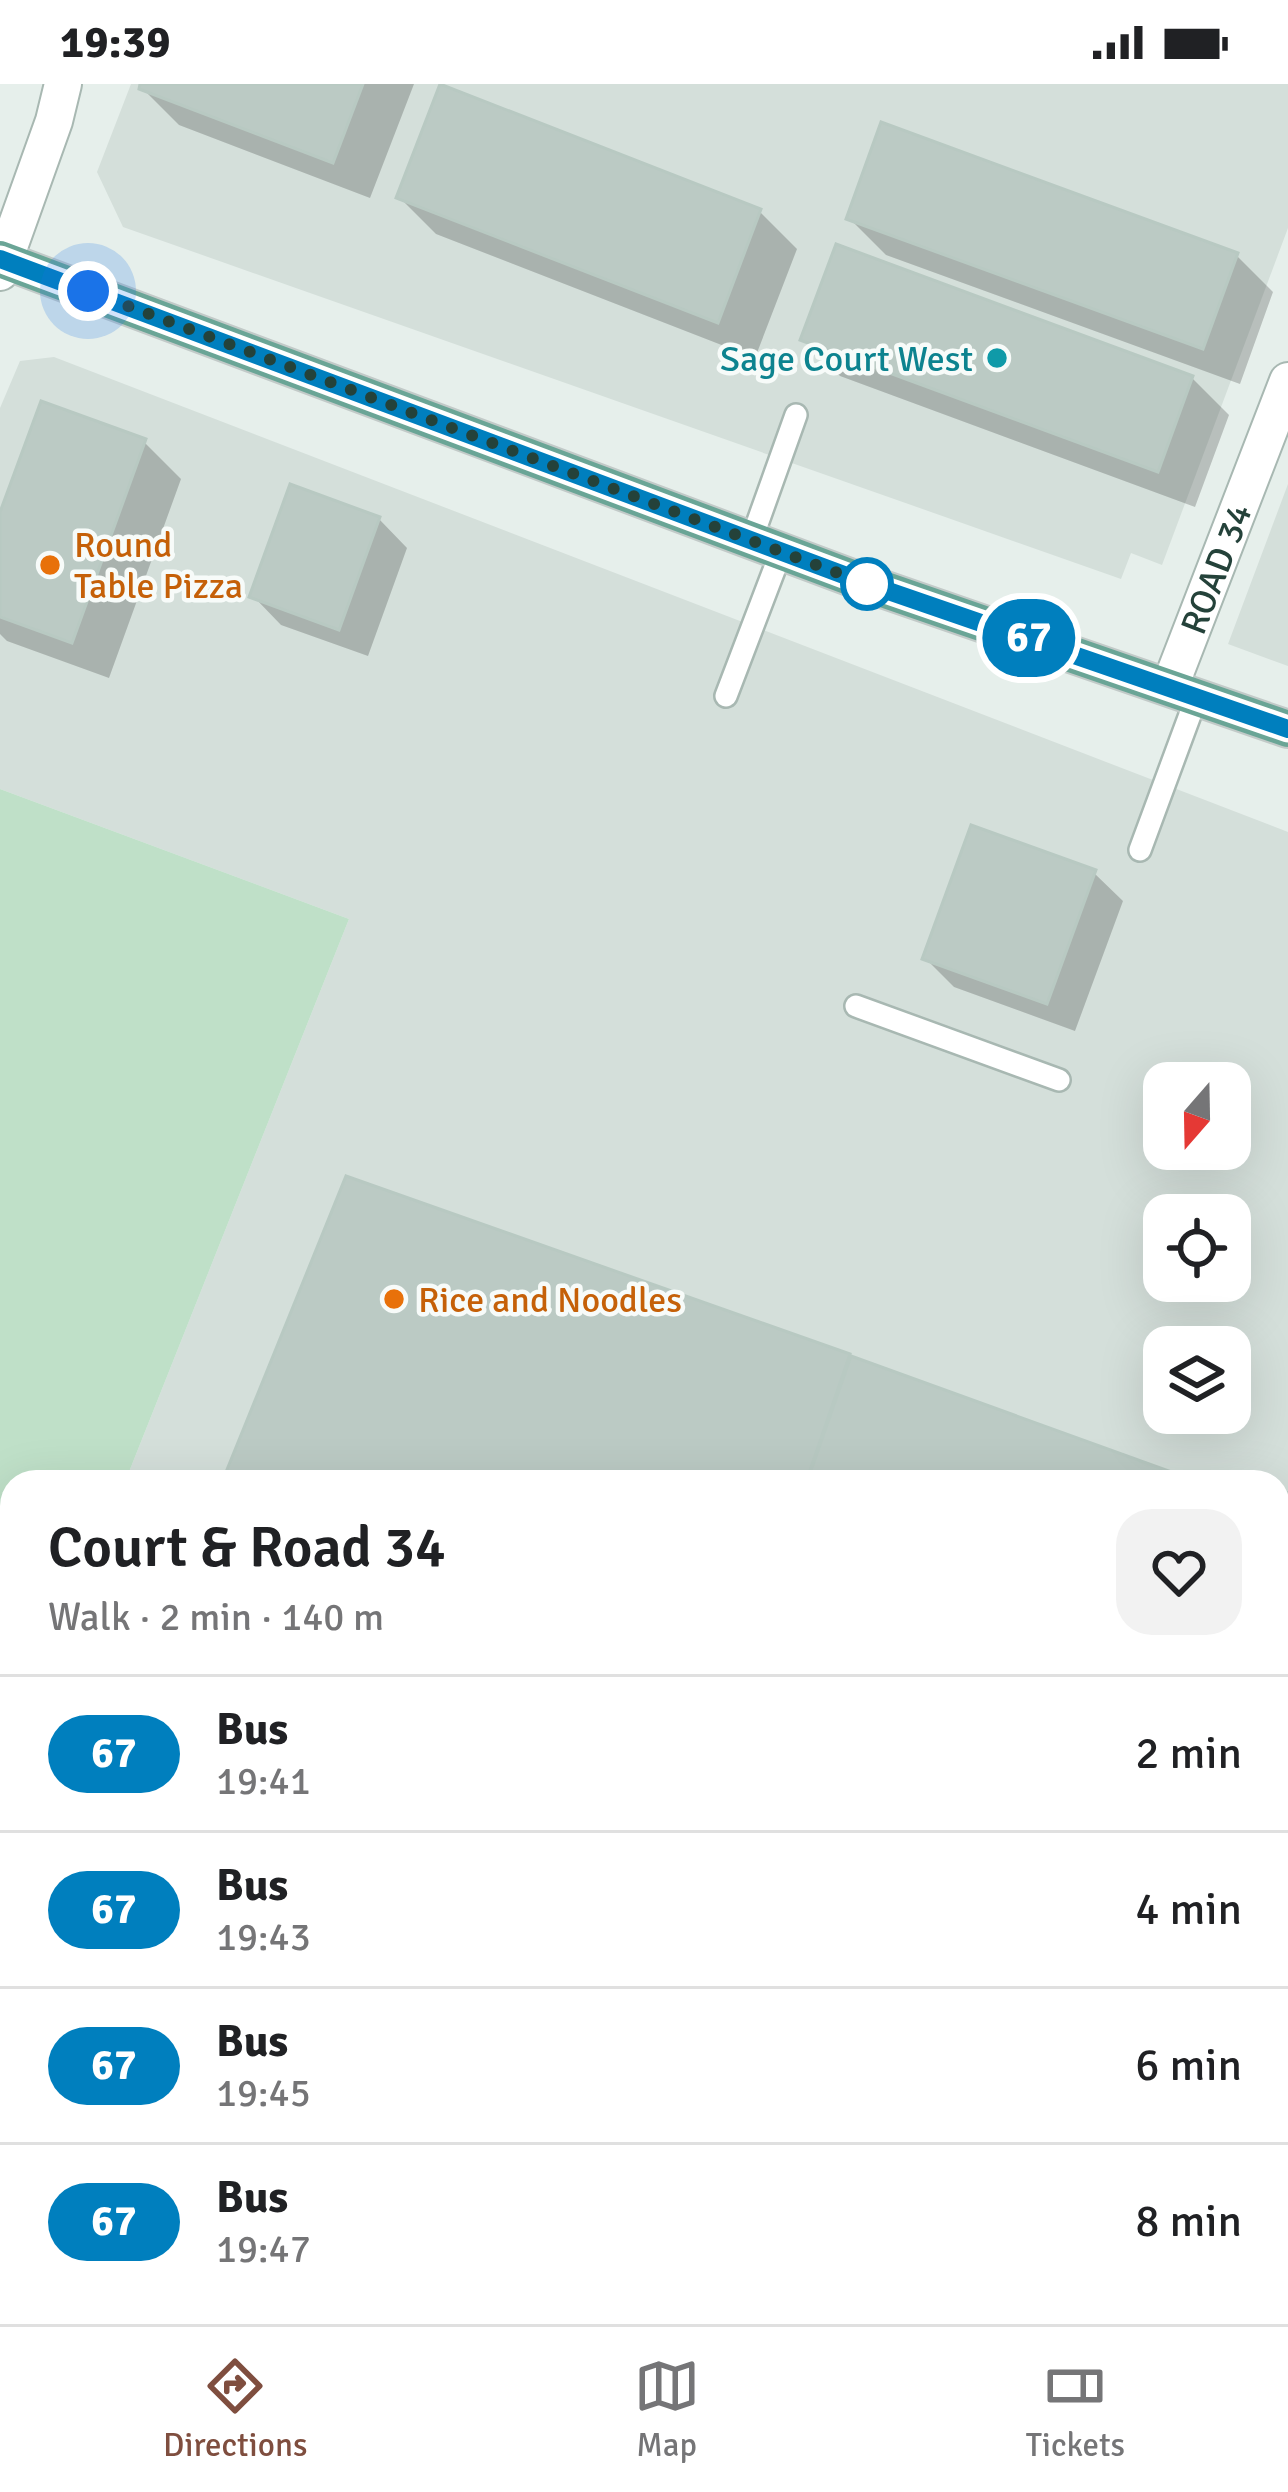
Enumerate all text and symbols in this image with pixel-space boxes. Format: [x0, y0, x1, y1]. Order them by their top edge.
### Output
text: 19:39 [60, 15, 170, 70]
your location [58, 261, 118, 321]
place label: Sage Court West [720, 337, 973, 382]
marker: Sage Court West [984, 345, 1010, 371]
street label: ROAD 34 [1171, 497, 1262, 641]
place label: Round Table Pizza [74, 523, 243, 609]
marker: Round Table Pizza [37, 552, 63, 578]
unlabelled marker [842, 559, 892, 609]
line badge: 67 [975, 599, 1083, 677]
text: 67 [1006, 612, 1052, 663]
north arrow [1143, 1062, 1251, 1170]
map controls [1143, 1062, 1251, 1434]
button: locate [1143, 1194, 1251, 1302]
place label: Rice and Noodles [418, 1278, 682, 1323]
marker: Rice and Noodles [381, 1286, 407, 1312]
button: layers [1143, 1326, 1251, 1434]
button: heart [1116, 1509, 1242, 1635]
text: Court & Road 34 [48, 1512, 446, 1583]
text: Walk · 2 min · 140 m [48, 1593, 384, 1641]
text: Bus [216, 1702, 288, 1757]
text: 2 min [1135, 1726, 1242, 1781]
text: 67 [91, 1728, 137, 1779]
text: 19:41 [216, 1757, 311, 1805]
text: Bus [216, 1858, 288, 1913]
text: 4 min [1135, 1882, 1242, 1937]
text: 67 [91, 1884, 137, 1935]
text: 19:43 [216, 1913, 311, 1961]
text: Bus [216, 2014, 288, 2069]
text: 6 min [1135, 2038, 1242, 2093]
text: 67 [91, 2040, 137, 2091]
text: 19:45 [216, 2069, 311, 2117]
text: Bus [216, 2170, 288, 2225]
text: 8 min [1135, 2194, 1242, 2249]
text: 67 [91, 2196, 137, 2247]
text: 19:47 [216, 2225, 311, 2273]
tab: Directions [163, 2353, 307, 2466]
tab: Map [634, 2353, 700, 2466]
tab: Tickets [1026, 2353, 1125, 2466]

